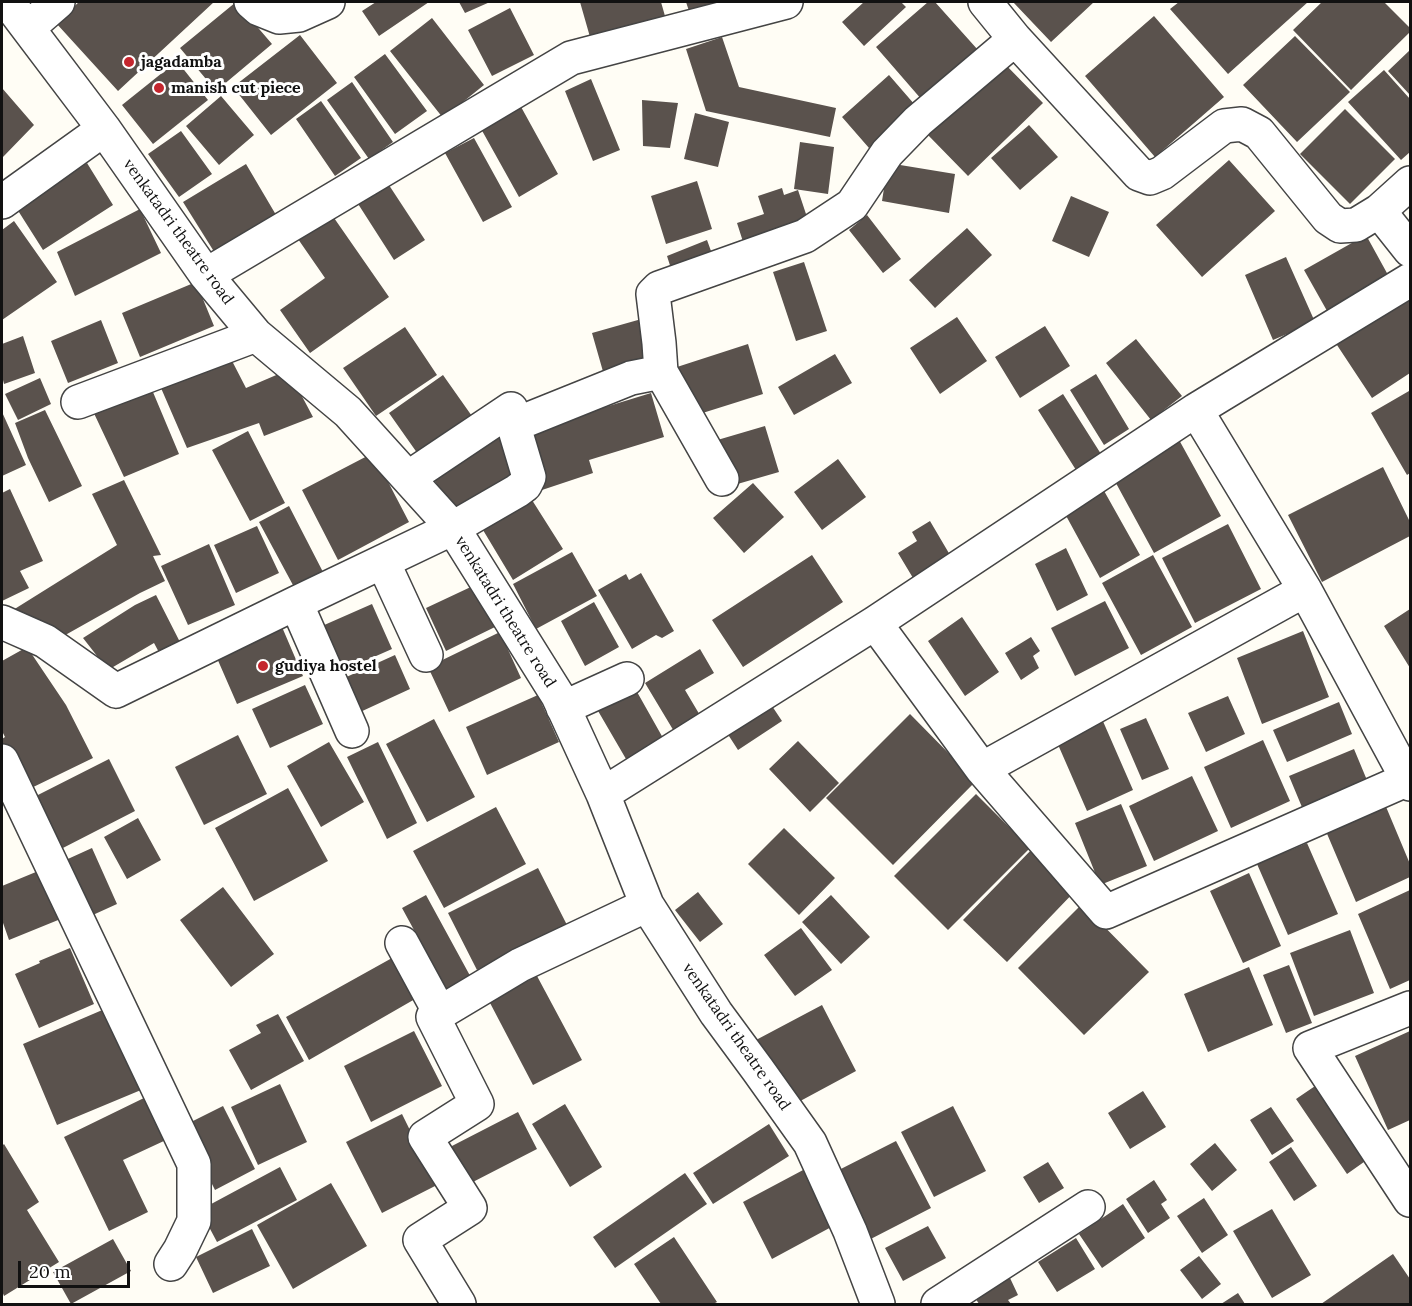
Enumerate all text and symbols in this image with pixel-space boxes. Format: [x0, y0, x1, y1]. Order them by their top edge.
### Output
place label: jagadamba [141, 52, 222, 72]
marker: jagadamba [122, 55, 136, 69]
place label: manish cut piece [171, 78, 301, 98]
marker: manish cut piece [152, 81, 166, 95]
street label: venkatadri theatre road [119, 155, 237, 309]
street label: venkatadri theatre road [450, 533, 560, 691]
place label: gudiya hostel [275, 656, 377, 676]
marker: gudiya hostel [256, 659, 270, 673]
street label: venkatadri theatre road [678, 960, 794, 1114]
scale bar [21, 1249, 134, 1287]
text: 20 m [29, 1260, 71, 1283]

